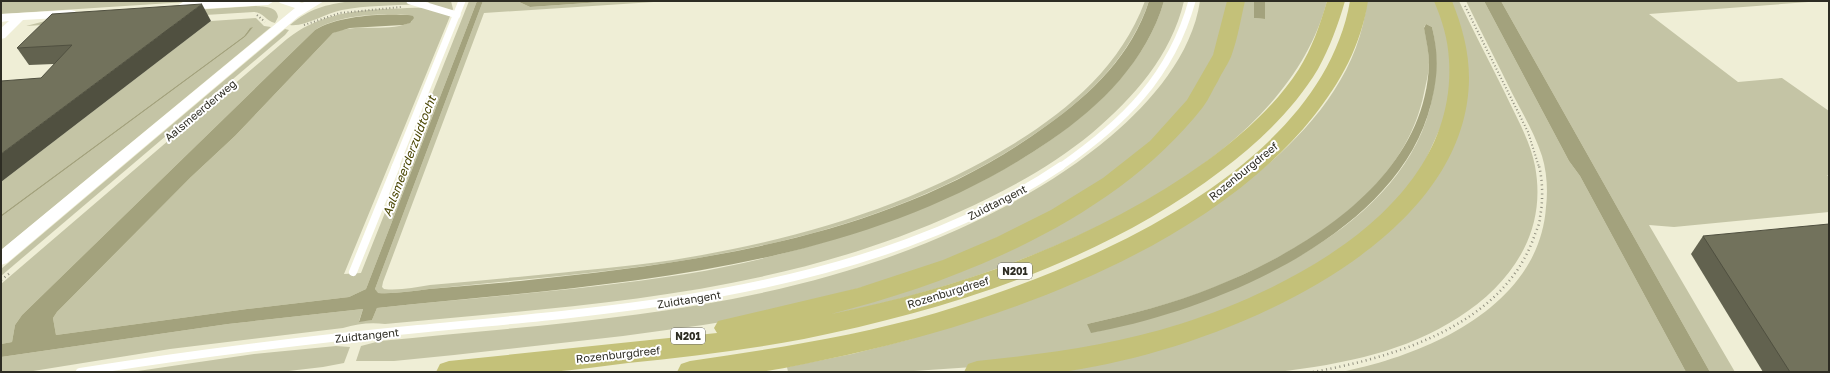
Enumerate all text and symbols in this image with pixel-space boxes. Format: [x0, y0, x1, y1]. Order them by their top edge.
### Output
street label: Aalsmeerderweg [162, 76, 238, 144]
water label: Aalsmeerderzuidtocht [379, 93, 439, 218]
street label: Rozenburgdreef [1206, 139, 1280, 203]
street label: Zuidtangent [965, 182, 1029, 222]
road number: N201 [998, 263, 1032, 279]
street label: Rozenburgdreef [906, 273, 990, 311]
street label: Zuidtangent [656, 288, 722, 310]
street label: Zuidtangent [334, 325, 400, 345]
road number: N201 [671, 328, 705, 344]
street label: Rozenburgdreef [575, 343, 661, 365]

